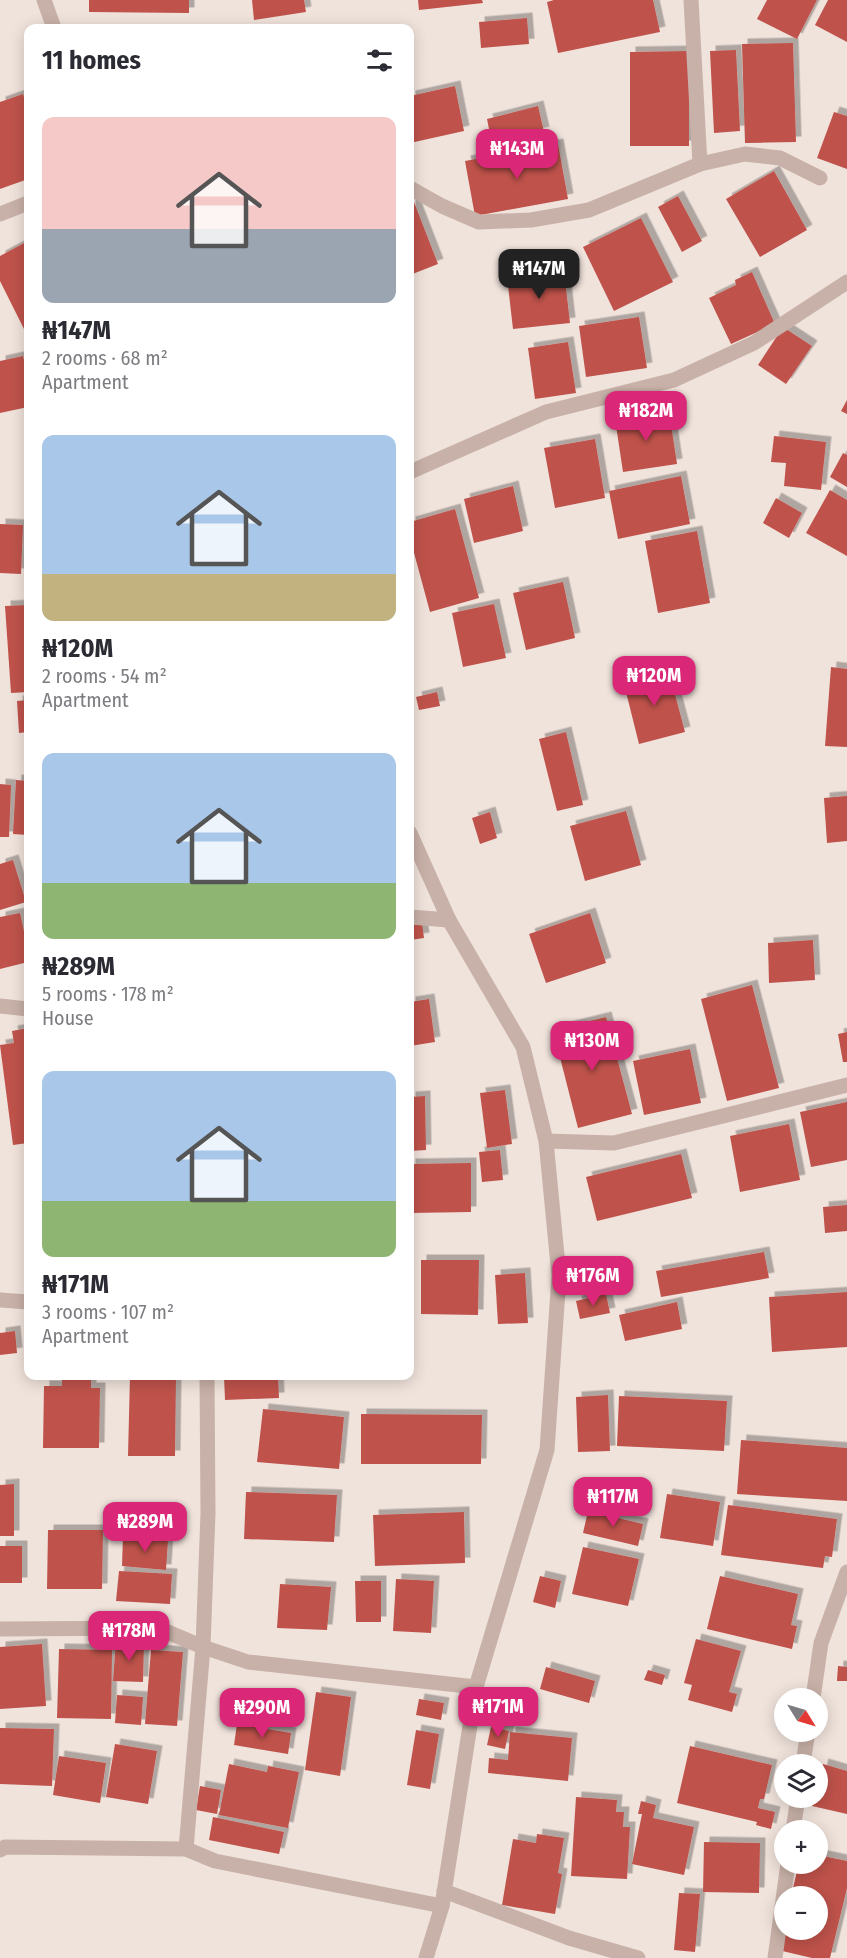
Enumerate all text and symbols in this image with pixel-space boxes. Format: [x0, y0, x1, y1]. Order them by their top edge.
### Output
icon: filters [363, 44, 396, 77]
text: 11 homes [42, 45, 141, 76]
pin: ₦143M [475, 129, 559, 180]
text: ₦143M [490, 136, 544, 160]
icon: home [165, 156, 273, 264]
pin: ₦147M [497, 249, 581, 300]
text: ₦147M [512, 256, 566, 280]
text: ₦147M [42, 315, 111, 346]
text: 2 rooms · 68 m² [42, 346, 168, 370]
text: Apartment [42, 370, 129, 394]
pin: ₦182M [604, 391, 688, 442]
text: ₦182M [619, 398, 673, 422]
icon: home [165, 474, 273, 582]
text: ₦120M [42, 633, 113, 664]
pin: ₦120M [612, 656, 696, 707]
text: ₦120M [627, 663, 681, 687]
text: 2 rooms · 54 m² [42, 664, 167, 688]
text: Apartment [42, 688, 129, 712]
icon: home [165, 792, 273, 900]
text: ₦289M [42, 951, 115, 982]
text: 5 rooms · 178 m² [42, 982, 174, 1006]
text: House [42, 1006, 94, 1030]
pin: ₦130M [550, 1021, 634, 1072]
text: ₦130M [564, 1028, 620, 1052]
icon: home [165, 1110, 273, 1218]
pin: ₦176M [551, 1256, 635, 1307]
text: ₦176M [566, 1263, 620, 1287]
text: ₦171M [42, 1269, 109, 1300]
text: 3 rooms · 107 m² [42, 1300, 174, 1324]
text: Apartment [42, 1324, 129, 1348]
pin: ₦117M [571, 1477, 655, 1528]
text: ₦117M [587, 1484, 639, 1508]
pin: ₦289M [103, 1502, 187, 1553]
text: ₦289M [117, 1509, 173, 1533]
pin: ₦178M [87, 1611, 171, 1662]
text: ₦178M [102, 1618, 156, 1642]
pin: ₦171M [456, 1687, 540, 1738]
pin: ₦290M [220, 1688, 304, 1739]
north arrow [774, 1688, 828, 1742]
map controls [774, 1688, 828, 1940]
text: ₦171M [472, 1694, 524, 1718]
text: ₦290M [234, 1695, 290, 1719]
button: layers [774, 1754, 828, 1808]
button: + [774, 1820, 828, 1874]
button: − [774, 1886, 828, 1940]

